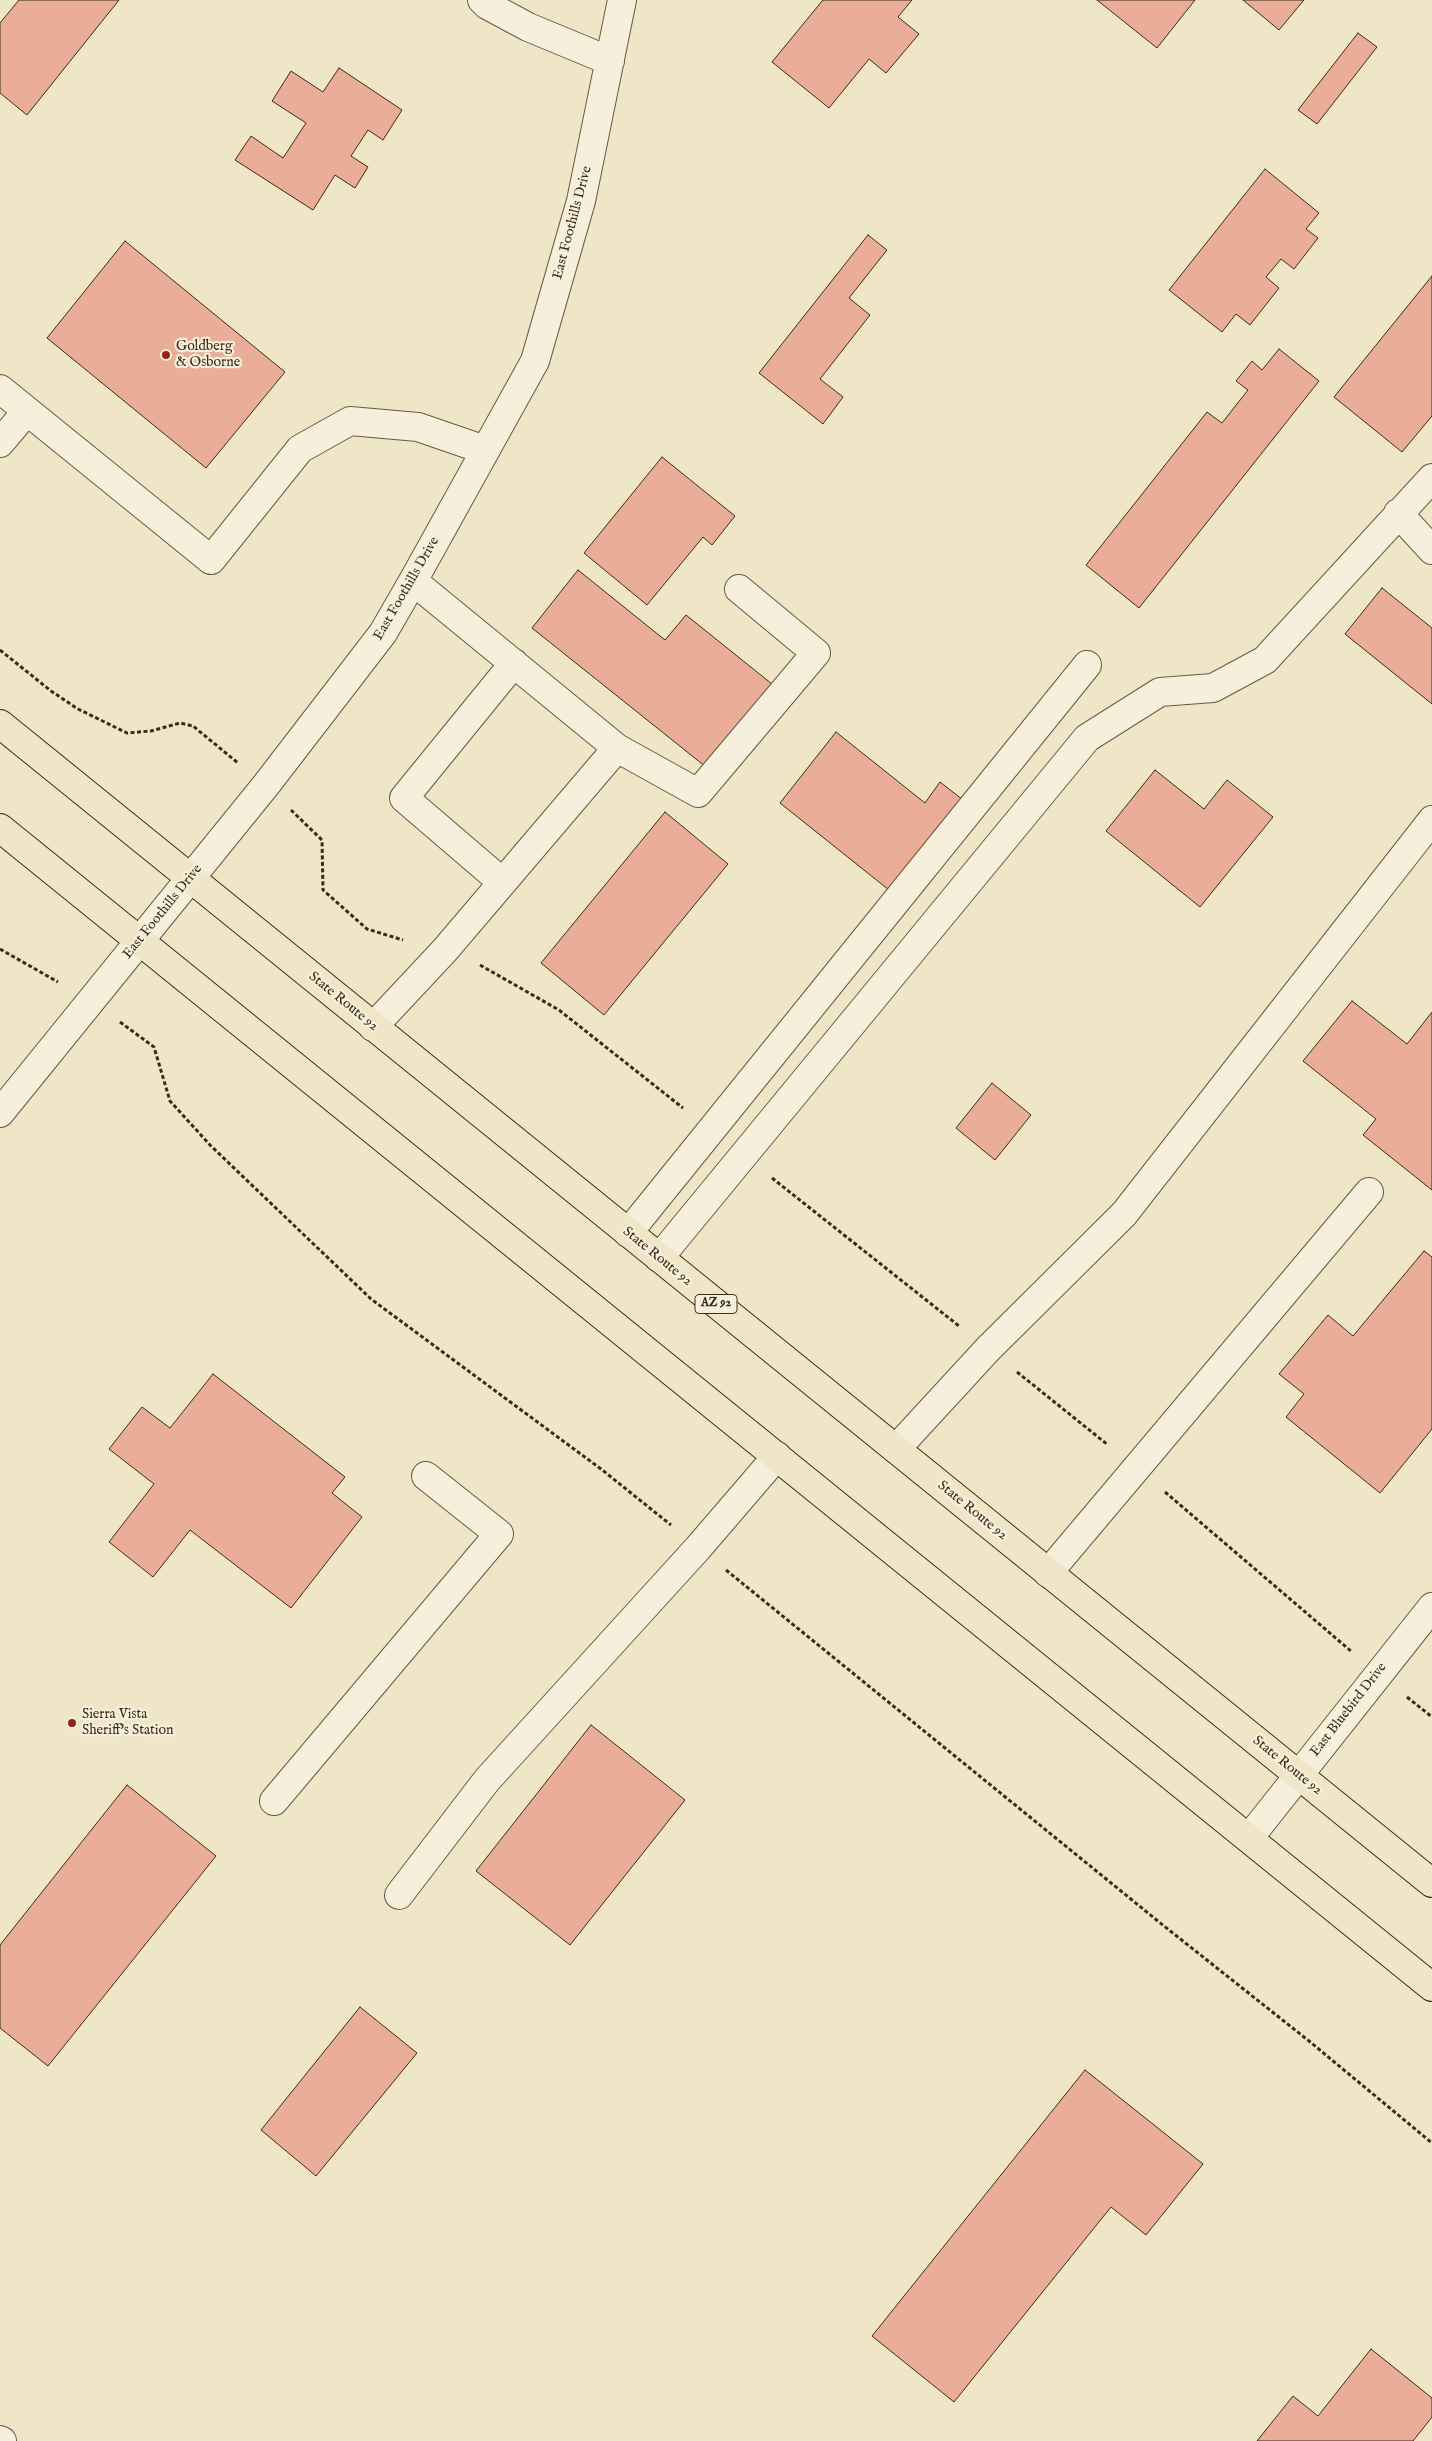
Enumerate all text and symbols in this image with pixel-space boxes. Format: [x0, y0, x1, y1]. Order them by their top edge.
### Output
street label: East Foothills Drive [550, 164, 596, 282]
place label: Goldberg & Osborne [176, 339, 240, 372]
marker: Goldberg & Osborne [160, 349, 172, 361]
street label: East Foothills Drive [371, 534, 443, 644]
street label: East Foothills Drive [120, 861, 206, 963]
street label: State Route 92 [305, 969, 381, 1035]
street label: State Route 92 [619, 1224, 695, 1290]
road number: AZ 92 [695, 1295, 737, 1314]
street label: State Route 92 [934, 1478, 1010, 1544]
street label: East Bluebird Drive [1307, 1660, 1391, 1760]
place label: Sierra Vista Sheriff's Station [82, 1707, 173, 1740]
marker: Sierra Vista Sheriff's Station [66, 1717, 78, 1729]
street label: State Route 92 [1249, 1733, 1325, 1799]

